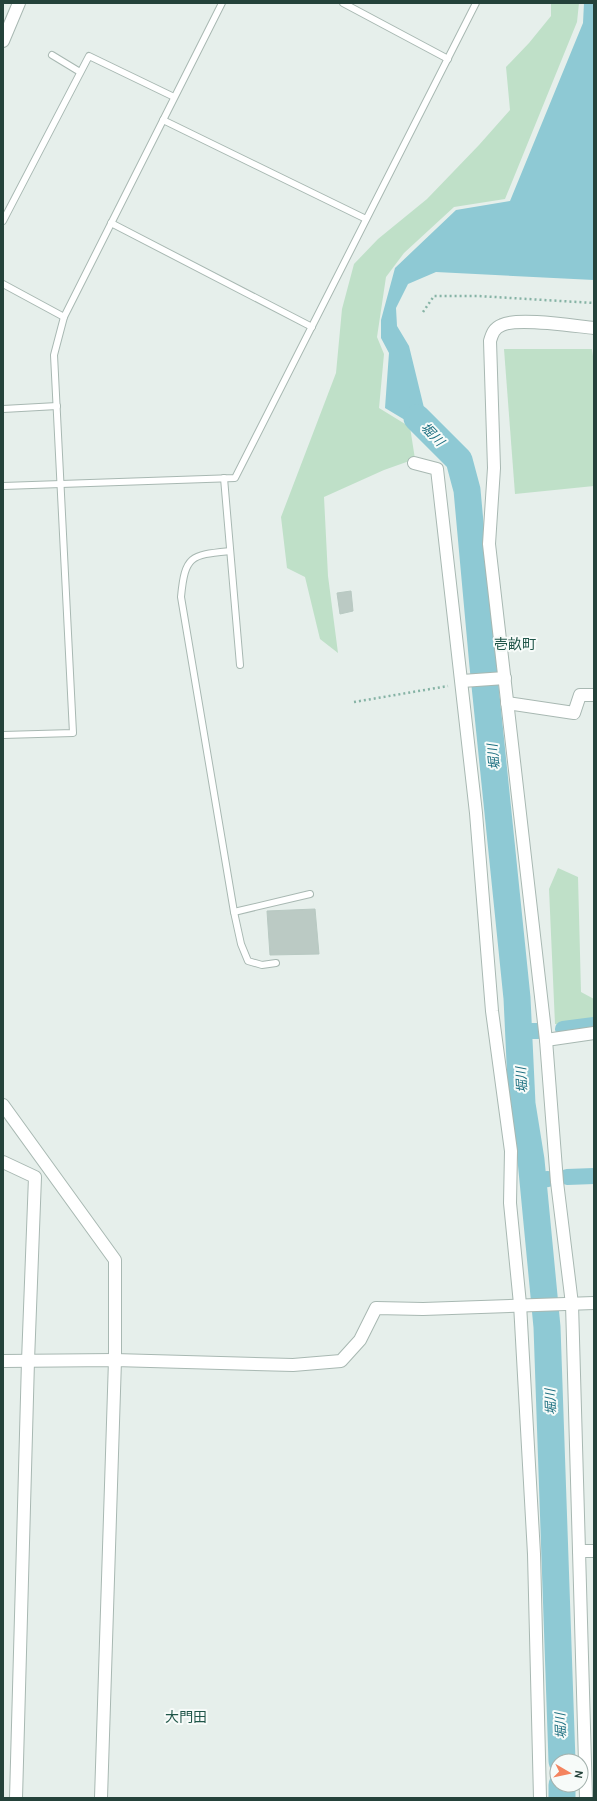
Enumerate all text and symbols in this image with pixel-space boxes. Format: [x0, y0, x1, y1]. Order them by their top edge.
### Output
water label: 堀川 [418, 419, 449, 450]
district label: 壱畝町 [494, 635, 536, 653]
water label: 堀川 [483, 741, 502, 771]
water label: 堀川 [512, 1065, 530, 1093]
water label: 堀川 [541, 1387, 558, 1415]
district label: 大門田 [165, 1708, 207, 1726]
water label: 堀川 [551, 1711, 568, 1739]
north arrow [549, 1753, 589, 1793]
text: N [571, 1770, 586, 1780]

